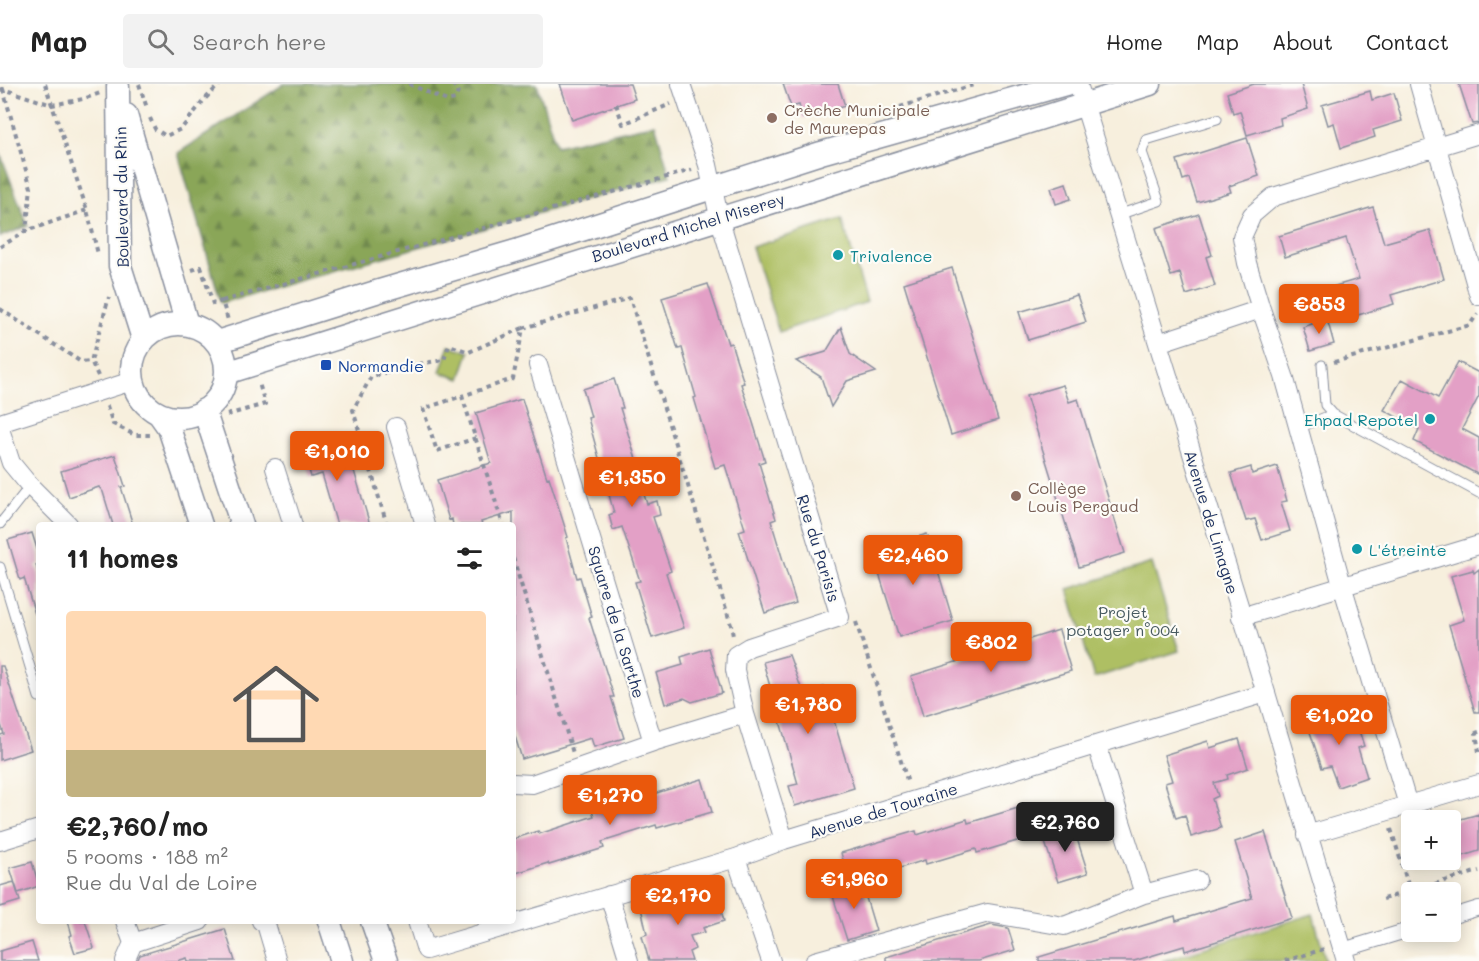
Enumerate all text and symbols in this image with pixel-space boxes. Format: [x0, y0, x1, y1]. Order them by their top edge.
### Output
search box [123, 14, 543, 68]
text: Map [30, 23, 87, 59]
icon: search [144, 25, 177, 58]
text: Search here [192, 27, 326, 56]
text: Home [1106, 28, 1163, 55]
text: Map [1196, 28, 1239, 55]
text: About [1272, 28, 1333, 55]
text: Contact [1366, 28, 1449, 55]
place label: Crèche Municipale de Maurepas [784, 99, 930, 138]
marker: Crèche Municipale de Maurepas [765, 111, 779, 125]
street label: Boulevard du Rhin [109, 126, 133, 268]
street label: Boulevard Michel Miserey [589, 188, 787, 266]
place label: Trivalence [850, 245, 932, 266]
marker: Trivalence [831, 248, 845, 262]
pin: €853 [1283, 284, 1355, 335]
text: €853 [1293, 290, 1345, 316]
place label: Normandie [338, 355, 424, 376]
marker: Normandie [319, 358, 333, 372]
place label: Ehpad Repotel [1304, 409, 1418, 430]
marker: Ehpad Repotel [1423, 412, 1437, 426]
pin: €1,010 [288, 431, 386, 482]
text: €1,010 [304, 437, 370, 463]
street label: Avenue de Limagne [1180, 447, 1244, 597]
pin: €1,350 [583, 457, 681, 508]
text: €1,350 [598, 463, 666, 489]
place label: Collège Louis Pergaud [1028, 477, 1138, 516]
marker: Collège Louis Pergaud [1009, 489, 1023, 503]
street label: Rue du Parisis [793, 492, 845, 604]
pin: €2,460 [864, 535, 962, 586]
place label: L'étreinte [1369, 539, 1447, 560]
text: 11 homes [66, 541, 179, 575]
text: €2,460 [877, 541, 949, 567]
icon: filters [453, 542, 486, 575]
marker: L'étreinte [1350, 542, 1364, 556]
street label: Square de la Sarthe [584, 543, 650, 701]
park label: Projet potager n°004 [1067, 601, 1180, 640]
pin: €802 [955, 622, 1027, 673]
text: €802 [965, 628, 1017, 654]
icon: home [222, 650, 330, 758]
pin: €1,780 [759, 684, 857, 735]
text: €1,780 [774, 690, 842, 716]
pin: €1,020 [1290, 695, 1388, 746]
text: €1,020 [1305, 701, 1373, 727]
pin: €1,270 [561, 775, 659, 826]
street label: Avenue de Touraine [806, 777, 960, 843]
text: €1,270 [577, 781, 643, 807]
pin: €2,760 [1016, 802, 1114, 853]
text: €2,760 [1030, 808, 1100, 834]
text: €2,760/mo [66, 809, 208, 843]
map controls [1401, 810, 1461, 942]
button: + [1401, 810, 1461, 870]
text: 5 rooms · 188 m² [66, 843, 228, 869]
pin: €1,960 [805, 859, 903, 910]
text: €1,960 [820, 865, 888, 891]
text: Rue du Val de Loire [66, 869, 258, 895]
pin: €2,170 [629, 875, 727, 926]
text: €2,170 [645, 881, 711, 907]
button: − [1401, 882, 1461, 942]

